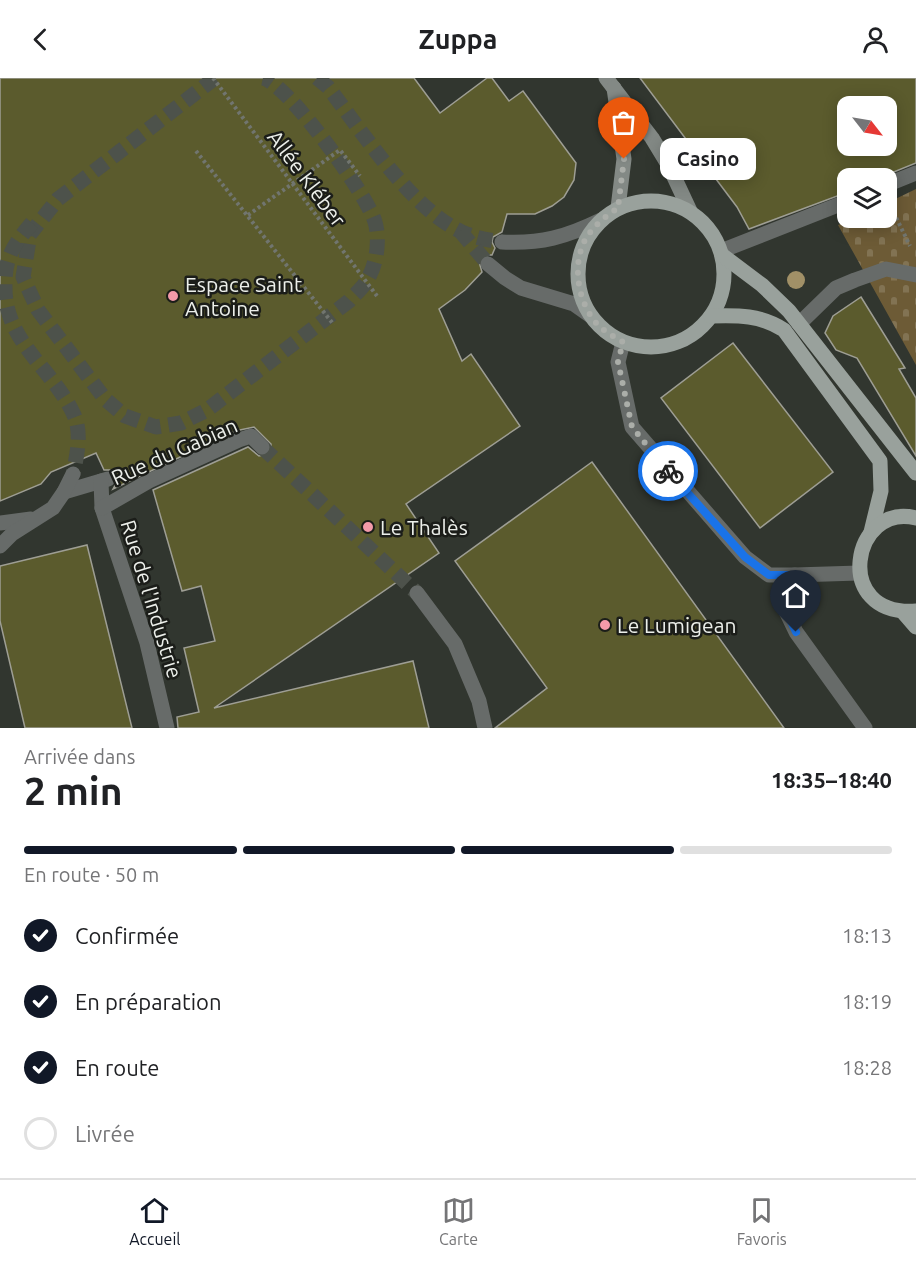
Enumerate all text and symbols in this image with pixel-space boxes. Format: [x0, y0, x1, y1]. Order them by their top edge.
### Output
icon: back [24, 23, 57, 56]
icon: person [859, 23, 892, 56]
text: Zuppa [419, 24, 497, 54]
north arrow [837, 96, 897, 156]
map controls [837, 96, 897, 228]
pin [598, 97, 649, 159]
icon: bag [607, 106, 640, 139]
street label: Allée Kléber [263, 125, 351, 231]
callout: Casino [660, 138, 756, 180]
text: Casino [677, 147, 739, 170]
button: layers [837, 168, 897, 228]
place label: Espace Saint Antoine [185, 272, 302, 320]
marker: Espace Saint Antoine [166, 289, 180, 303]
street label: Rue du Gabian [107, 412, 241, 490]
courier [638, 441, 698, 501]
icon: bike [652, 455, 685, 488]
place label: Le Thalès [380, 515, 468, 539]
street label: Rue de l'Industrie [116, 517, 188, 681]
marker: Le Thalès [361, 520, 375, 534]
pin [770, 570, 821, 632]
icon: home [779, 579, 812, 612]
place label: Le Lumigean [617, 613, 736, 637]
marker: Le Lumigean [598, 618, 612, 632]
text: Arrivée dans [24, 745, 135, 768]
text: 18:35–18:40 [771, 767, 892, 792]
text: 2 min [24, 769, 123, 812]
text: En route · 50 m [24, 863, 159, 886]
icon: check [24, 919, 57, 952]
text: Confirmée [75, 923, 179, 948]
text: 18:13 [842, 924, 892, 947]
icon: check [24, 985, 57, 1018]
text: En préparation [75, 989, 222, 1014]
text: 18:19 [842, 990, 892, 1013]
icon: check [24, 1051, 57, 1084]
text: En route [75, 1055, 159, 1080]
text: 18:28 [842, 1056, 892, 1079]
text: Livrée [75, 1121, 135, 1146]
tab: Accueil [129, 1194, 181, 1248]
tab: Carte [439, 1194, 478, 1248]
tab: Favoris [737, 1194, 787, 1248]

